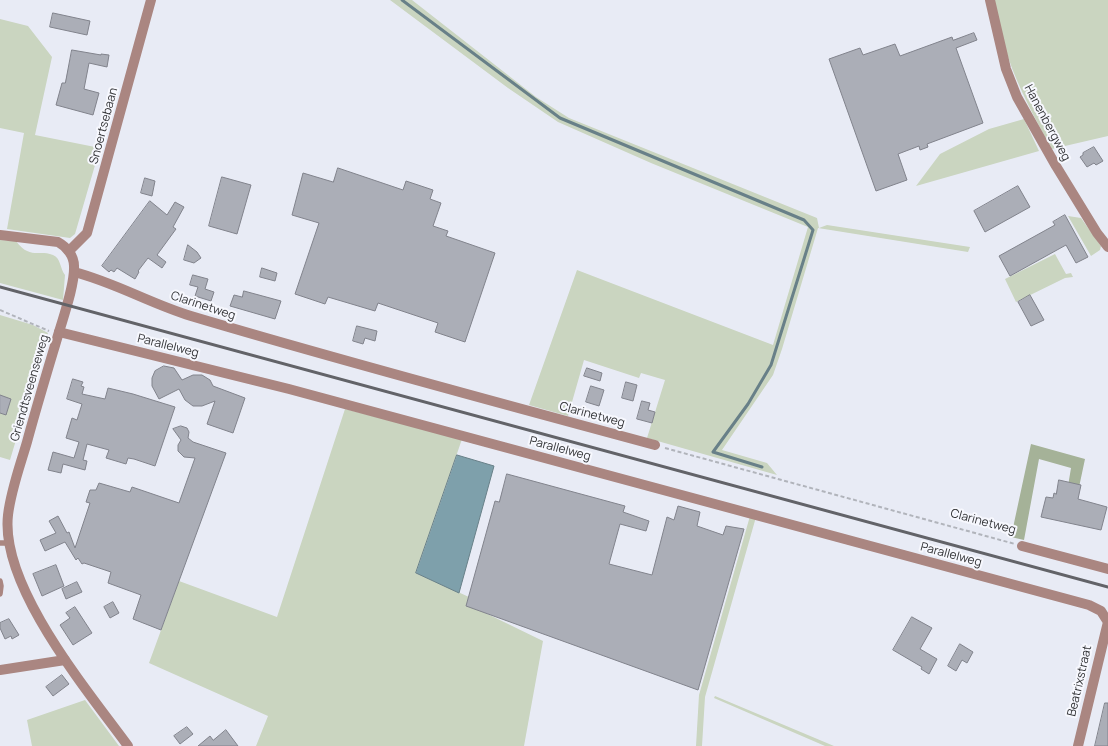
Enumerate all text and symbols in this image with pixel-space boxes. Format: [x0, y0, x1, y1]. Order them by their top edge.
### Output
street label: Hanenbergweg [1021, 82, 1073, 164]
street label: Snoertsebaan [87, 86, 121, 166]
street label: Clarinetweg [169, 289, 237, 323]
street label: Parallelweg [136, 331, 200, 361]
street label: Griendtsveenseweg [8, 333, 52, 443]
street label: Clarinetweg [558, 399, 626, 431]
street label: Parallelweg [528, 434, 592, 464]
street label: Clarinetweg [949, 506, 1017, 538]
street label: Parallelweg [919, 540, 983, 570]
street label: Beatrixstraat [1065, 644, 1095, 718]

